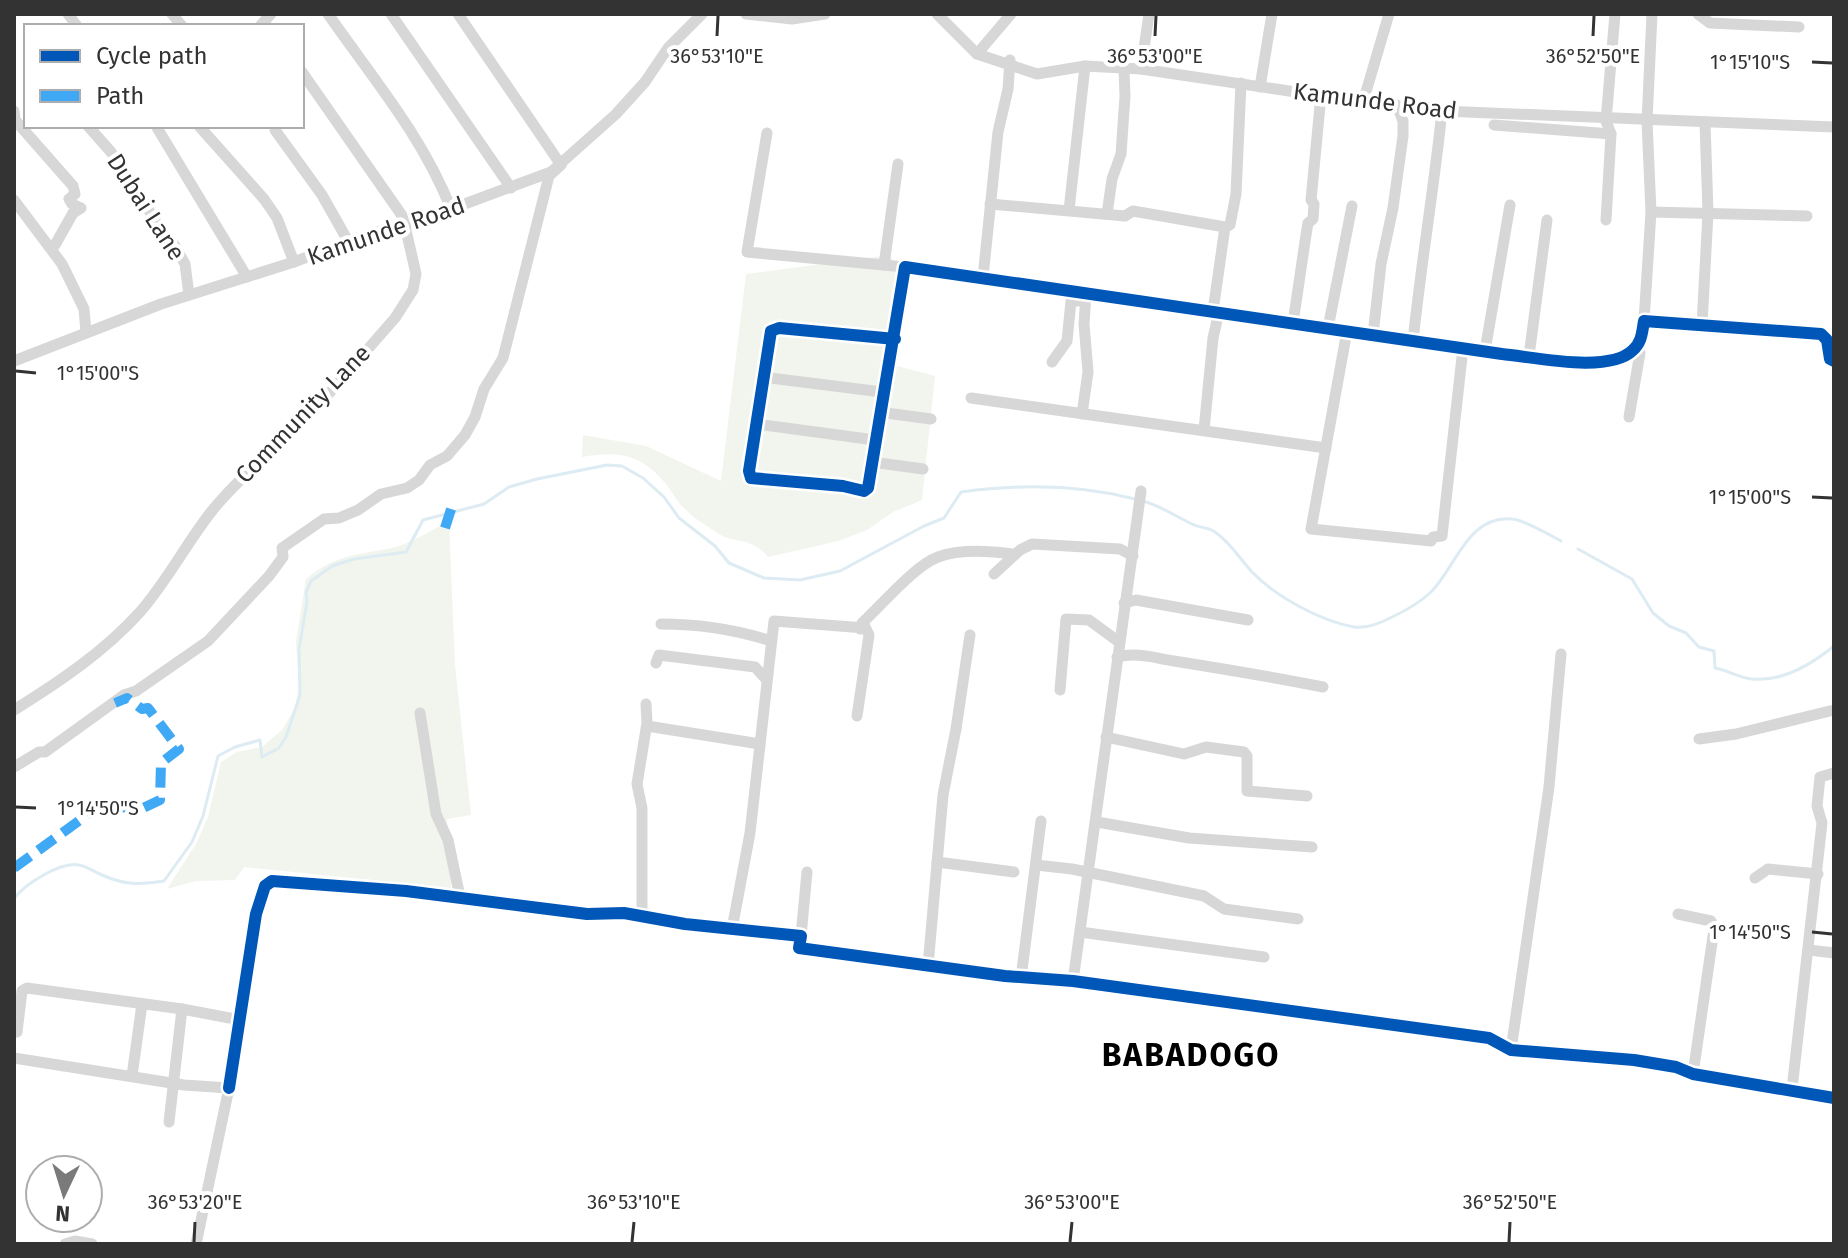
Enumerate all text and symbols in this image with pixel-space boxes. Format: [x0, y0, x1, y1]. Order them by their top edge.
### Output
legend [24, 24, 304, 128]
text: Cycle path [96, 42, 208, 70]
text: 36°53'10"E [670, 44, 764, 68]
text: 36°53'00"E [1107, 44, 1203, 68]
text: 36°52'50"E [1546, 44, 1640, 68]
text: 1°15'10"S [1710, 50, 1790, 74]
street label: Kamunde Road [1292, 77, 1458, 125]
text: Path [96, 82, 144, 110]
street label: Dubai Lane [101, 148, 191, 266]
street label: Kamunde Road [304, 191, 468, 271]
street label: Community Lane [230, 339, 376, 489]
text: 1°15'00"S [57, 361, 139, 385]
text: 1°15'00"S [1709, 485, 1791, 509]
text: 1°14'50"S [57, 796, 139, 820]
text: 1°14'50"S [1709, 920, 1791, 944]
district label: BABADOGO [1102, 1036, 1280, 1074]
north arrow [24, 1154, 104, 1234]
text: 36°53'20"E [148, 1190, 242, 1214]
text: 36°53'10"E [587, 1190, 681, 1214]
text: 36°53'00"E [1024, 1190, 1120, 1214]
text: 36°52'50"E [1463, 1190, 1557, 1214]
text: N [54, 1199, 71, 1227]

